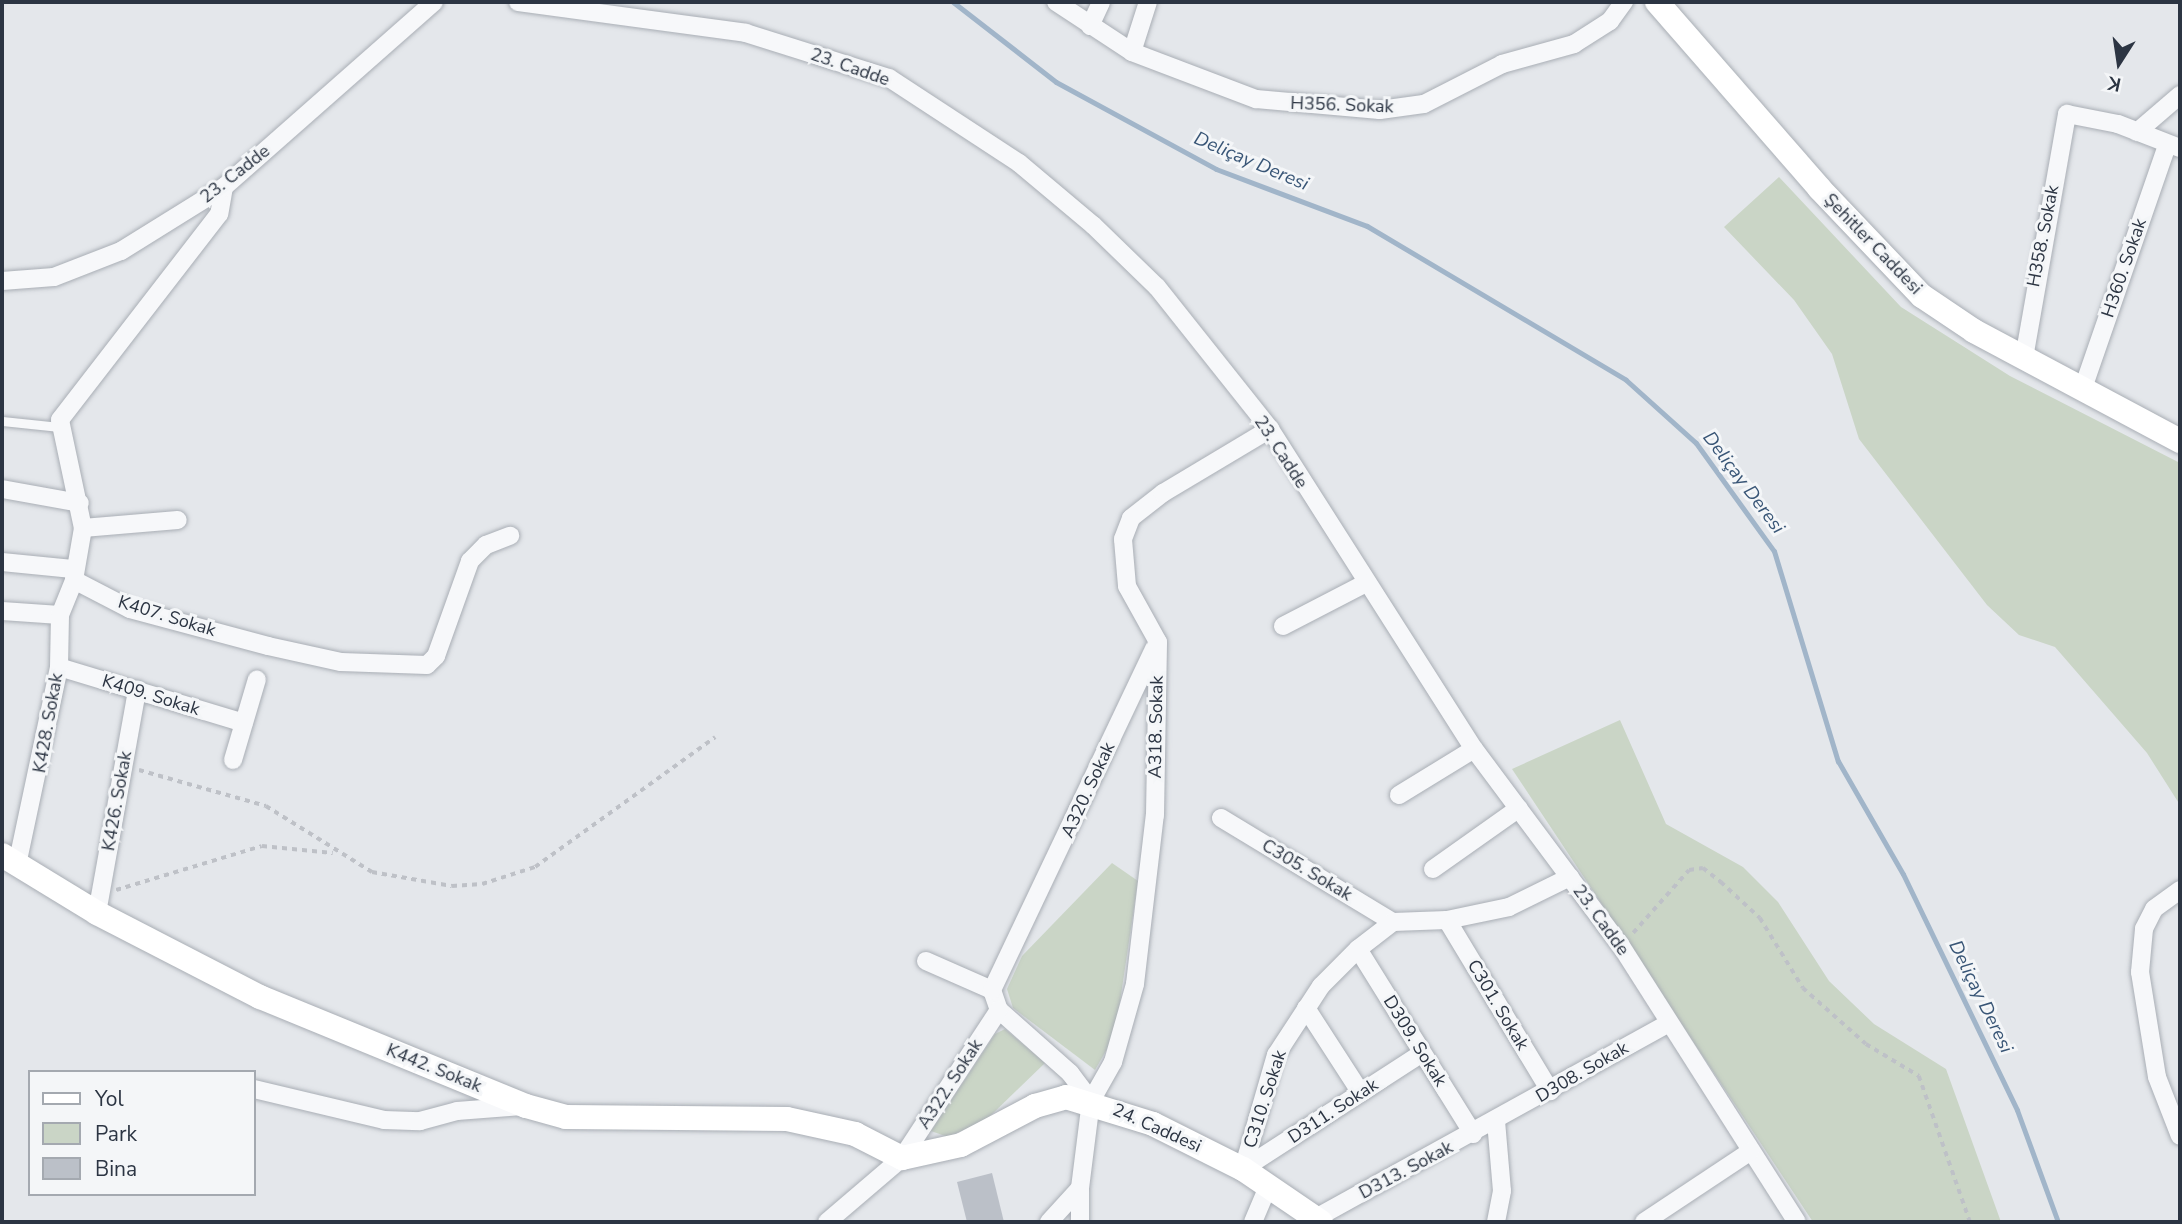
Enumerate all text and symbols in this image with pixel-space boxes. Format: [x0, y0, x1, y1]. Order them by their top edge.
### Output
north arrow [2084, 28, 2154, 98]
street label: 23. Cadde [808, 43, 892, 91]
text: K [2106, 70, 2124, 98]
street label: H356. Sokak [1290, 92, 1394, 118]
water label: Deliçay Deresi [1190, 128, 1312, 196]
street label: 23. Cadde [196, 140, 274, 208]
street label: H358. Sokak [2023, 183, 2063, 289]
street label: Şehitler Caddesi [1819, 189, 1927, 299]
street label: H360. Sokak [2097, 216, 2151, 320]
street label: 23. Cadde [1250, 412, 1312, 492]
water label: Deliçay Deresi [1697, 427, 1789, 539]
street label: K407. Sokak [116, 591, 218, 641]
street label: K409. Sokak [100, 670, 202, 720]
street label: K428. Sokak [29, 671, 67, 775]
street label: A318. Sokak [1144, 675, 1168, 779]
street label: A320. Sokak [1056, 739, 1120, 841]
street label: K426. Sokak [98, 749, 136, 853]
street label: C305. Sokak [1258, 835, 1356, 905]
street label: 23. Cadde [1568, 880, 1634, 960]
water label: Deliçay Deresi [1943, 937, 2017, 1057]
street label: C301. Sokak [1463, 956, 1533, 1054]
street label: D309. Sokak [1379, 992, 1451, 1090]
street label: A322. Sokak [913, 1035, 987, 1133]
street label: D308. Sokak [1532, 1037, 1632, 1107]
street label: K442. Sokak [383, 1039, 485, 1097]
street label: C310. Sokak [1239, 1047, 1291, 1151]
legend [28, 1070, 256, 1196]
street label: D311. Sokak [1284, 1074, 1382, 1148]
text: Yol [95, 1085, 124, 1113]
street label: 24. Caddesi [1109, 1099, 1205, 1157]
text: Park [95, 1120, 137, 1148]
street label: D313. Sokak [1355, 1136, 1457, 1204]
text: Bina [95, 1155, 137, 1183]

